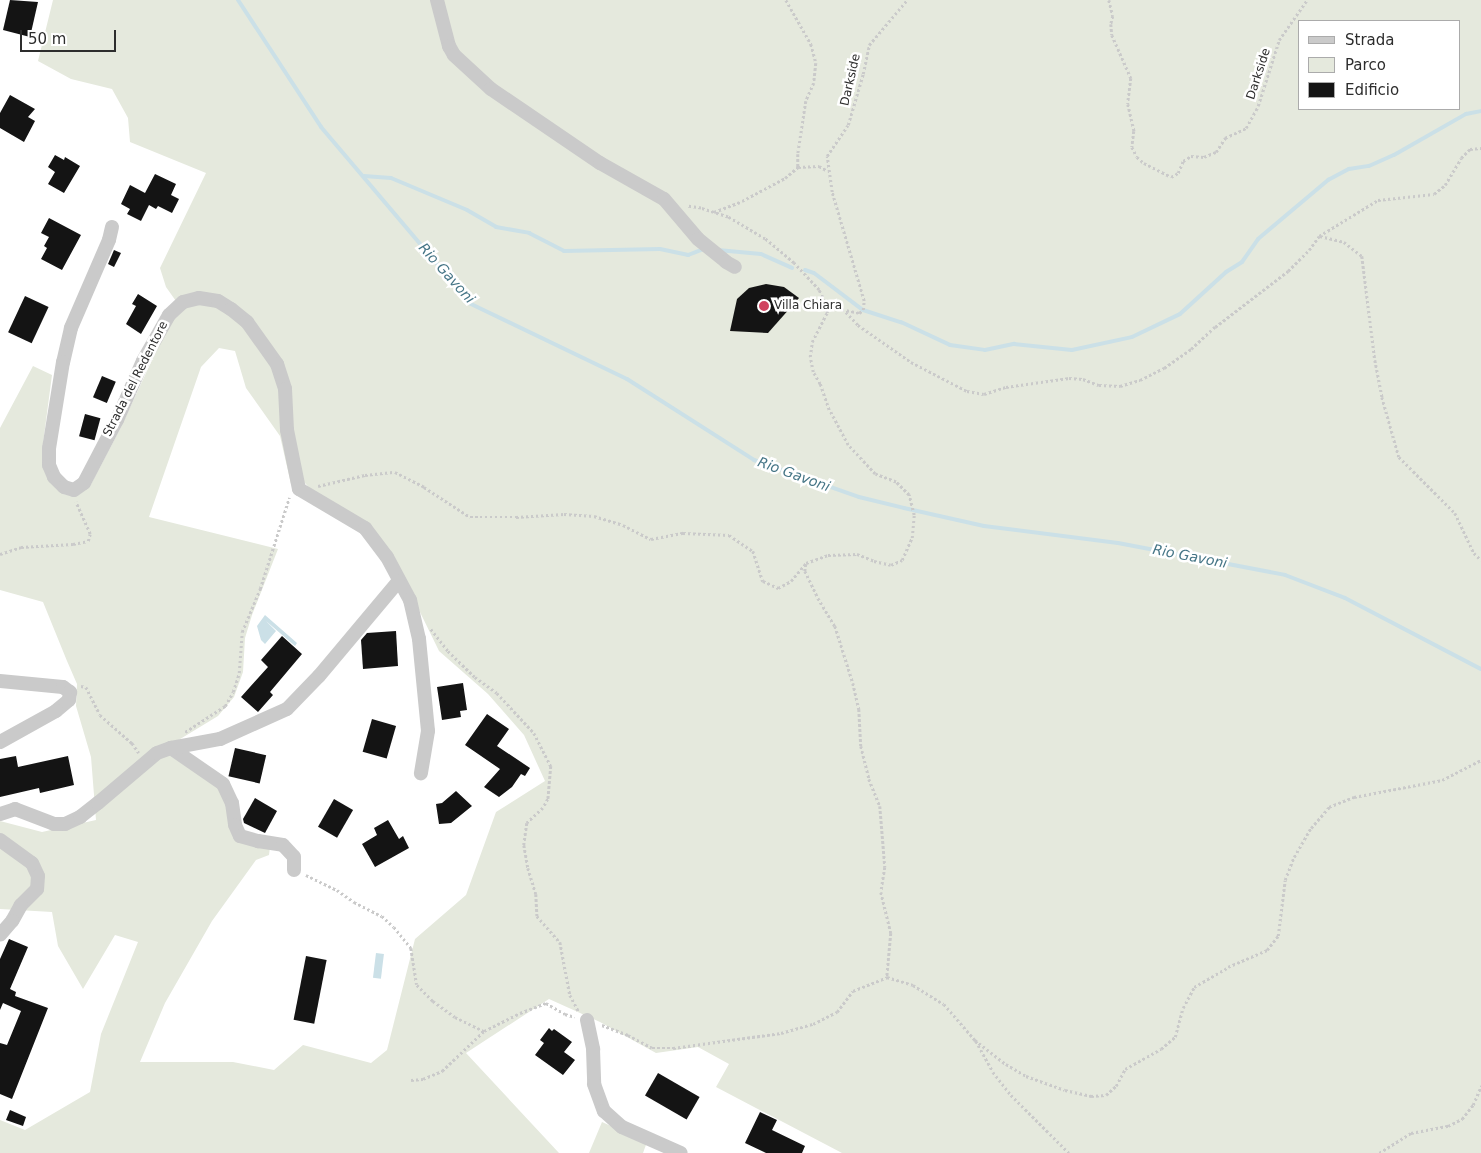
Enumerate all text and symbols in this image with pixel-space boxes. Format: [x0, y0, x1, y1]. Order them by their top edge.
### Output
scale bar [22, 20, 119, 52]
legend [1298, 20, 1461, 110]
text: 50 m [28, 30, 66, 48]
text: Strada [1345, 31, 1394, 49]
street label: Darkside [1244, 47, 1274, 101]
street label: Darkside [838, 53, 864, 107]
text: Parco [1345, 56, 1386, 74]
text: Edificio [1345, 81, 1399, 99]
water label: Rio Gavoni [415, 239, 479, 307]
place label: Villa Chiara [774, 299, 842, 313]
marker: Villa Chiara [758, 300, 770, 312]
street label: Strada del Redentore [101, 319, 171, 439]
water label: Rio Gavoni [756, 453, 832, 495]
water label: Rio Gavoni [1151, 541, 1229, 571]

